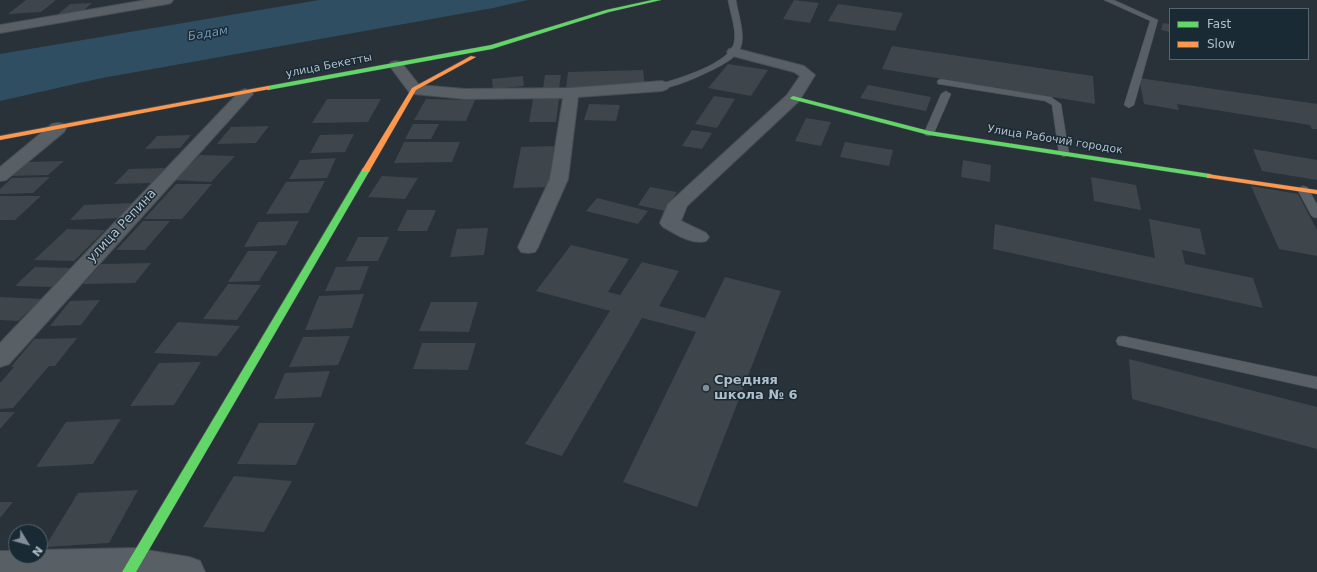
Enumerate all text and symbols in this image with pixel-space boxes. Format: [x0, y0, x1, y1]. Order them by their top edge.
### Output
legend [1169, 8, 1309, 60]
text: Fast [1207, 17, 1231, 31]
water label: Бадам [187, 24, 229, 44]
text: Slow [1207, 37, 1235, 51]
street label: улица Бекетты [285, 51, 373, 81]
street label: Улица Рабочий городок [986, 123, 1124, 157]
street label: улица Репина [84, 186, 160, 266]
place label: Средняя школа № 6 [714, 373, 798, 404]
marker: Средняя школа № 6 [701, 383, 711, 393]
north arrow [8, 524, 48, 564]
text: N [29, 543, 45, 559]

